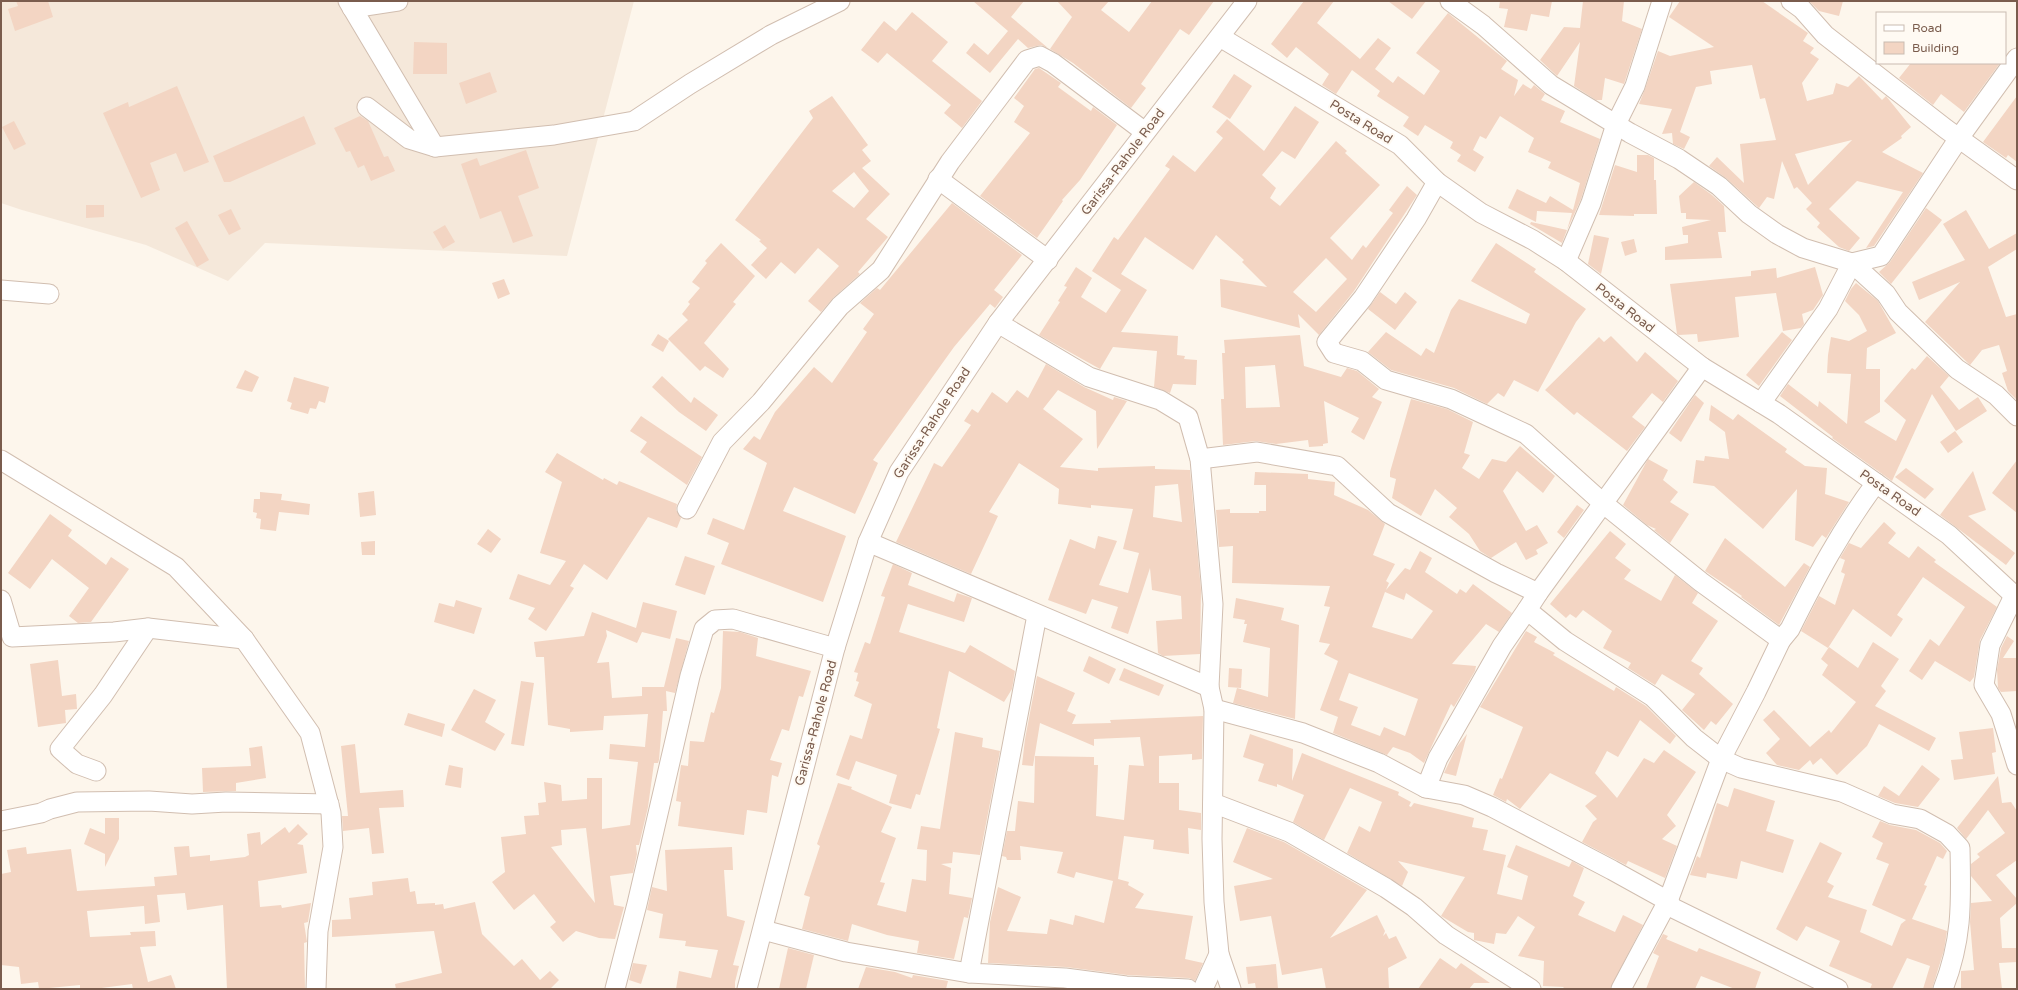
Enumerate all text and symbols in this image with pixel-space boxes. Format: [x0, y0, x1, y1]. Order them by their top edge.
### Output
legend [1876, 12, 2006, 64]
text: Road [1912, 21, 1942, 35]
text: Building [1912, 41, 1959, 55]
street label: Posta Road [1327, 96, 1395, 148]
street label: Garissa-Rahole Road [1078, 105, 1168, 219]
street label: Posta Road [1592, 280, 1658, 336]
street label: Garissa-Rahole Road [890, 364, 974, 482]
street label: Posta Road [1856, 466, 1924, 520]
street label: Garissa-Rahole Road [792, 658, 840, 788]

